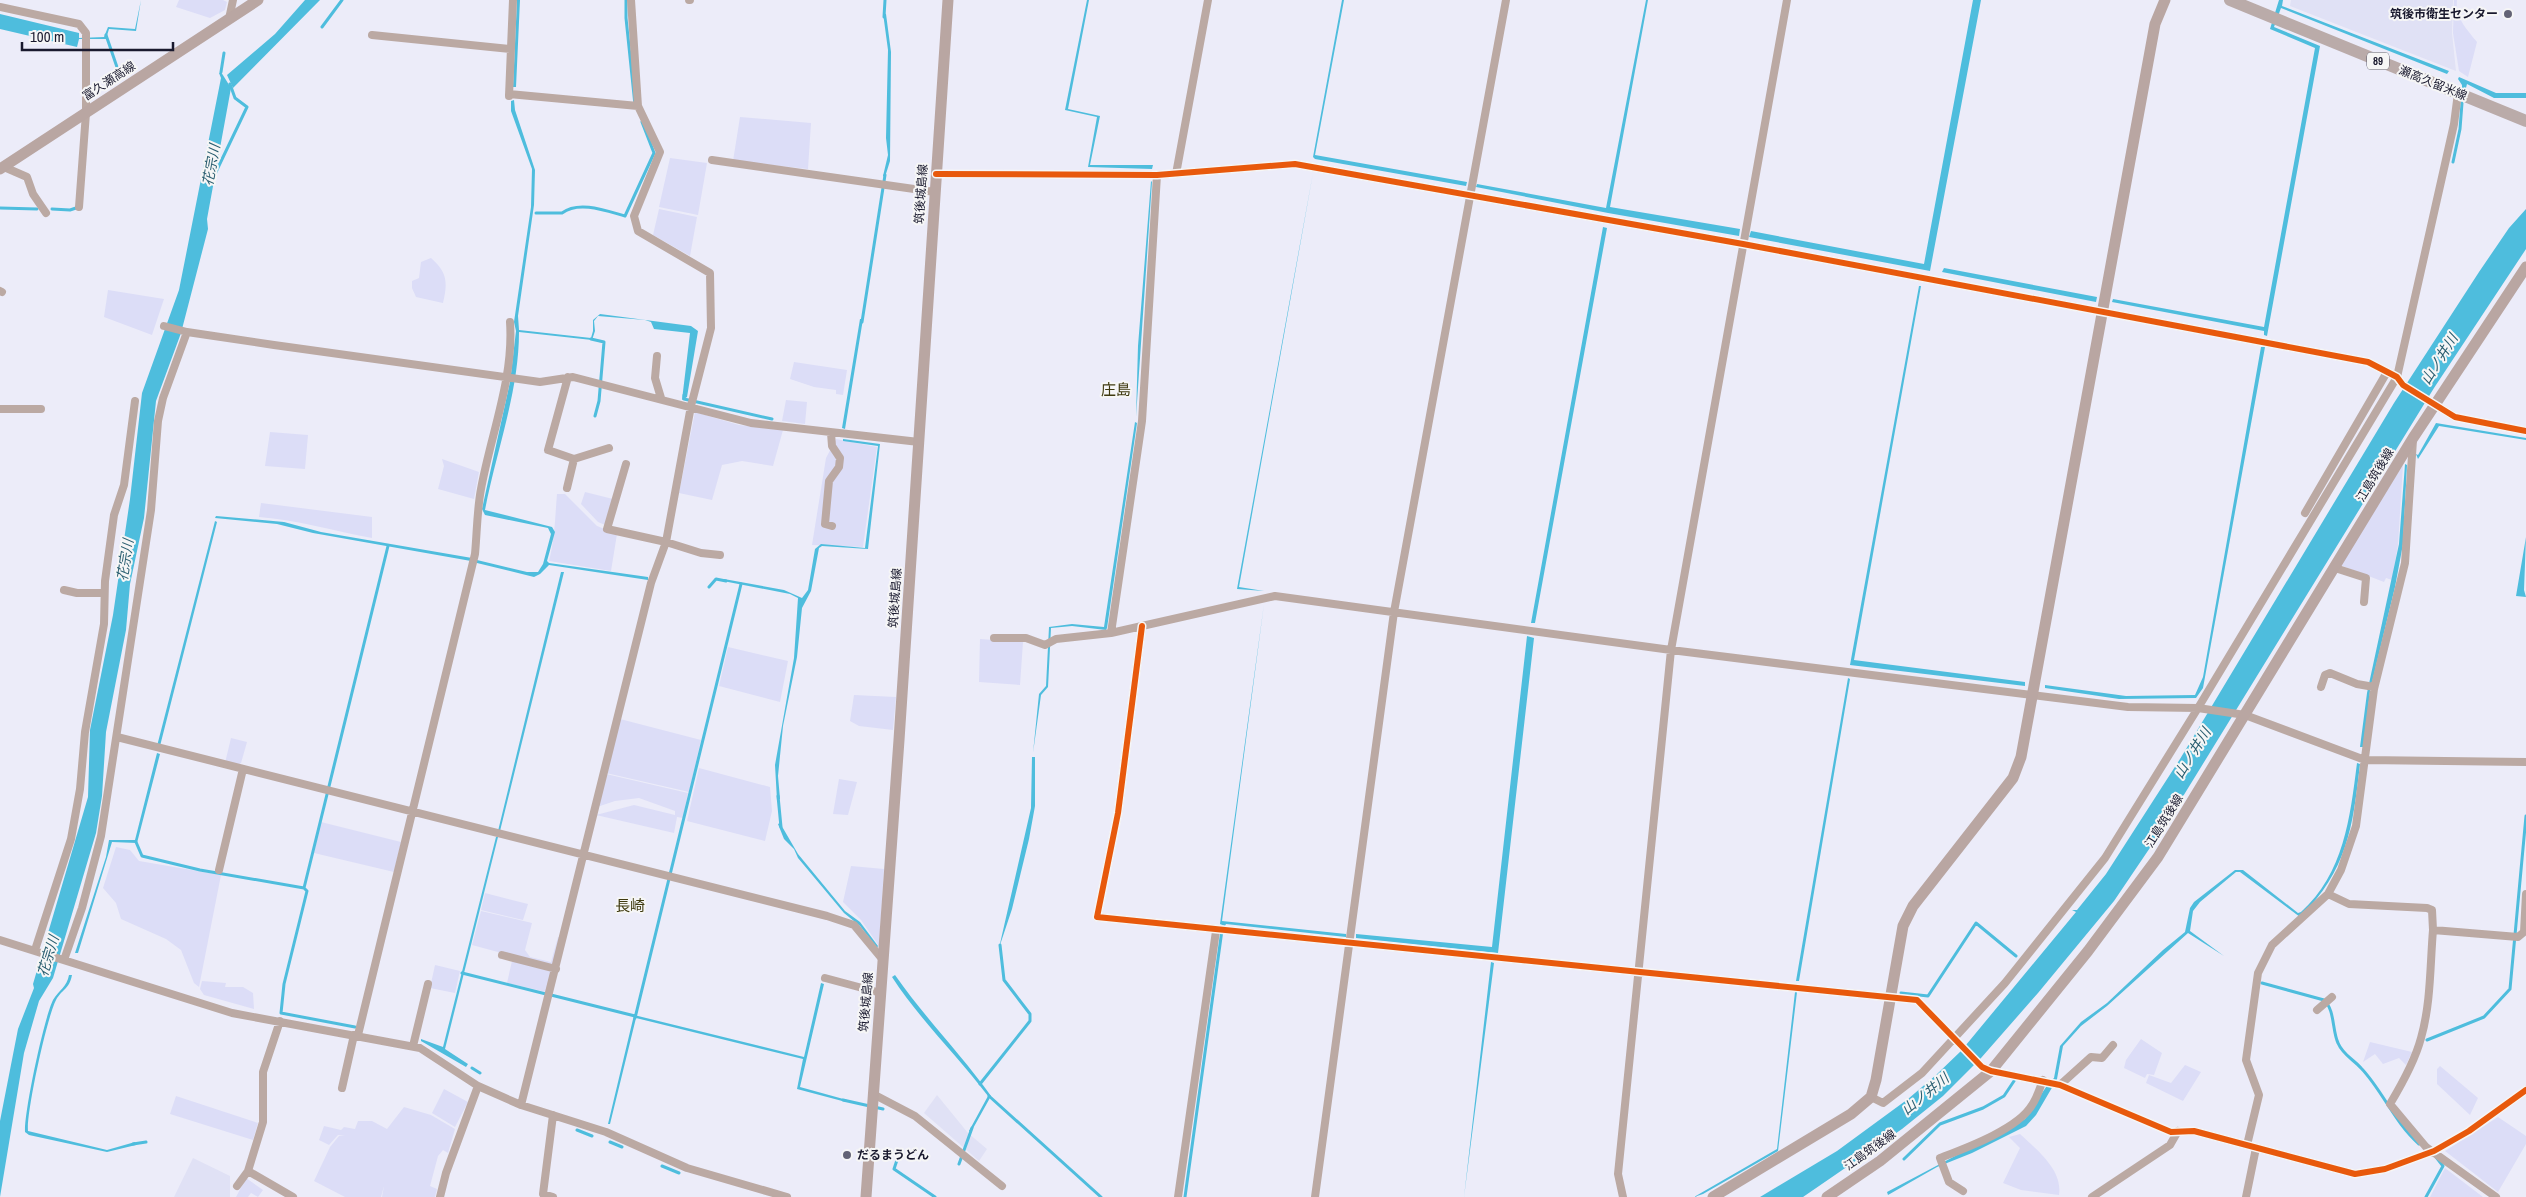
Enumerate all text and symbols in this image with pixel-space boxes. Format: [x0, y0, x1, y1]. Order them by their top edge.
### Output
place label: 筑後市衛生センター [2390, 6, 2498, 22]
marker: 筑後市衛生センター [2502, 8, 2514, 20]
scale bar [22, 20, 174, 52]
text: 100 m [30, 26, 64, 47]
road number: 89 [2367, 52, 2389, 70]
street label: 富久瀬高線 [79, 58, 139, 104]
street label: 瀬高久留米線 [2397, 62, 2469, 104]
water label: 花宗川 [198, 141, 224, 187]
street label: 筑後城島線 [911, 164, 931, 224]
water label: 山ノ井川 [2417, 329, 2463, 388]
district label: 庄島 [1101, 379, 1131, 400]
street label: 江島筑後線 [2353, 445, 2397, 505]
water label: 花宗川 [113, 536, 137, 582]
street label: 筑後城島線 [885, 568, 905, 628]
water label: 山ノ井川 [2170, 723, 2216, 782]
street label: 江島筑後線 [2141, 791, 2187, 851]
district label: 長崎 [615, 895, 645, 916]
water label: 花宗川 [33, 931, 63, 979]
street label: 筑後城島線 [855, 971, 877, 1033]
water label: 山ノ井川 [1898, 1068, 1954, 1119]
street label: 江島筑後線 [1841, 1126, 1899, 1174]
place label: だるまうどん [857, 1147, 929, 1163]
marker: だるまうどん [841, 1149, 853, 1161]

